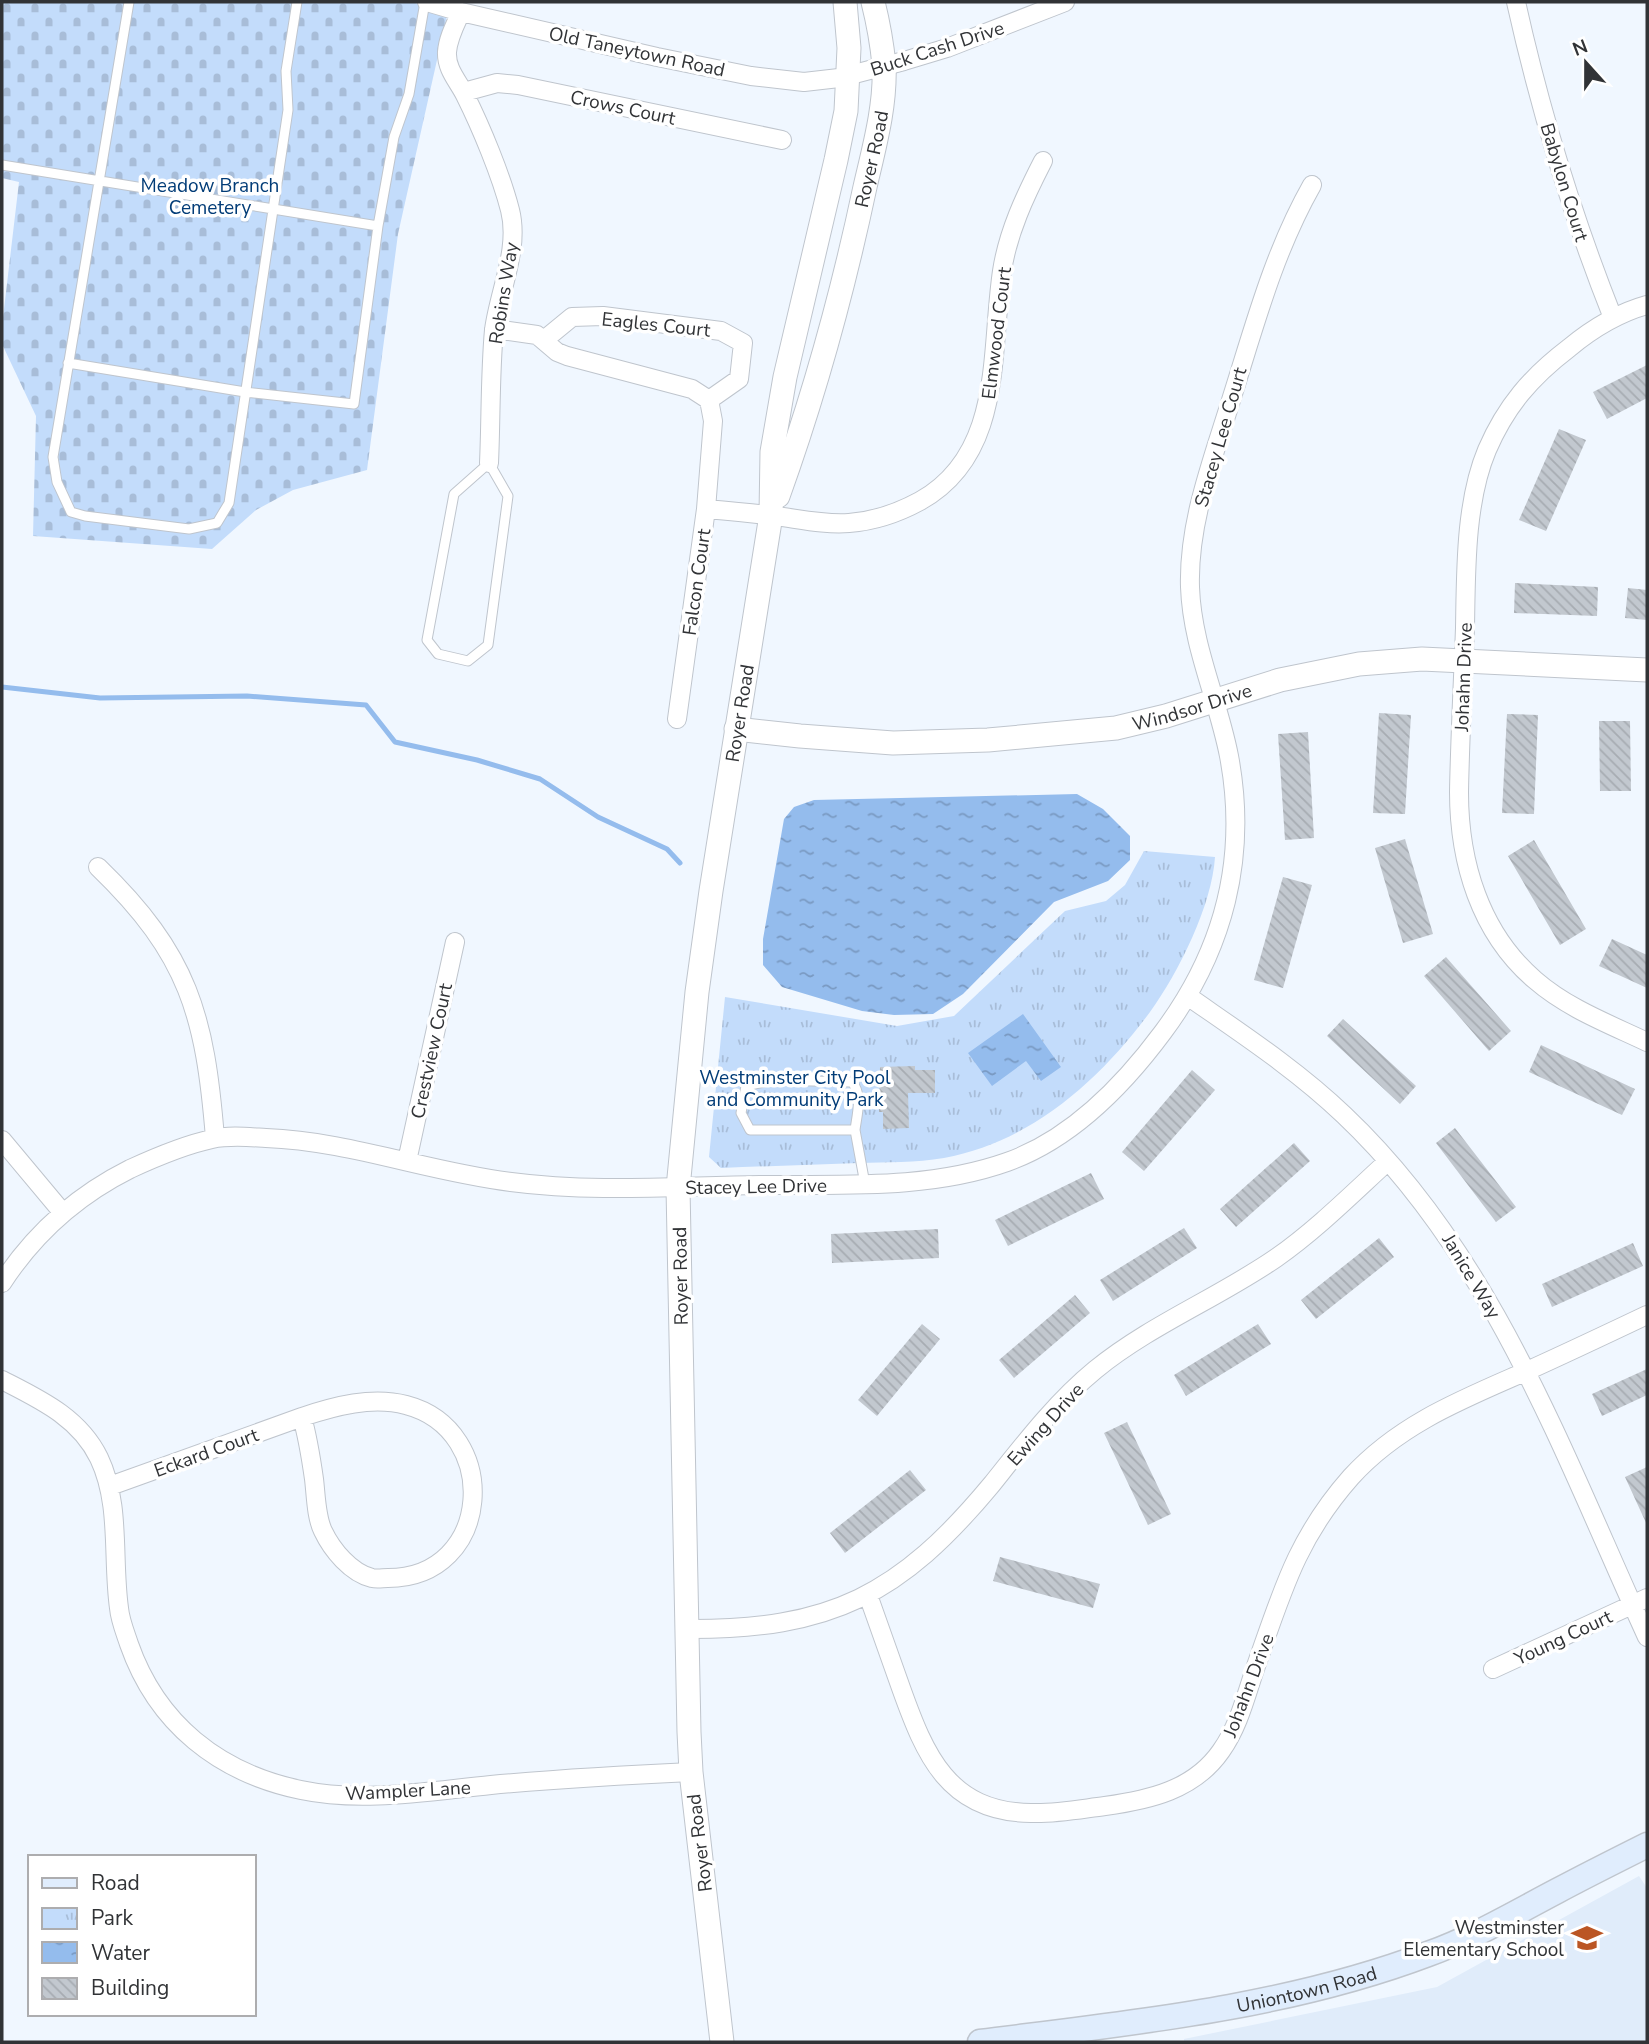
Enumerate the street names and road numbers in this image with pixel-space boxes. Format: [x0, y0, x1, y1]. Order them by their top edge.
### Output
street label: Buck Cash Drive [867, 15, 1007, 83]
street label: Old Taneytown Road [546, 21, 727, 83]
street label: Crows Court [568, 84, 678, 132]
street label: Royer Road [849, 109, 895, 210]
street label: Babylon Court [1534, 120, 1595, 245]
street label: Robins Way [483, 240, 525, 346]
street label: Elmwood Court [976, 265, 1018, 401]
street label: Eagles Court [600, 306, 712, 344]
street label: Stacey Lee Court [1189, 364, 1253, 510]
street label: Falcon Court [677, 527, 717, 637]
street label: Johahn Drive [1449, 622, 1479, 733]
street label: Royer Road [720, 662, 761, 764]
street label: Windsor Drive [1130, 678, 1255, 738]
street label: Crestview Court [405, 981, 459, 1121]
street label: Stacey Lee Drive [685, 1173, 827, 1201]
street label: Royer Road [667, 1226, 695, 1325]
street label: Janice Way [1435, 1228, 1507, 1324]
street label: Ewing Drive [1002, 1378, 1090, 1472]
street label: Eckard Court [151, 1422, 262, 1484]
street label: Young Court [1509, 1604, 1617, 1672]
street label: Johahn Drive [1217, 1630, 1281, 1742]
street label: Wampler Lane [345, 1775, 472, 1807]
street label: Royer Road [681, 1792, 719, 1893]
street label: Uniontown Road [1234, 1960, 1380, 2019]

